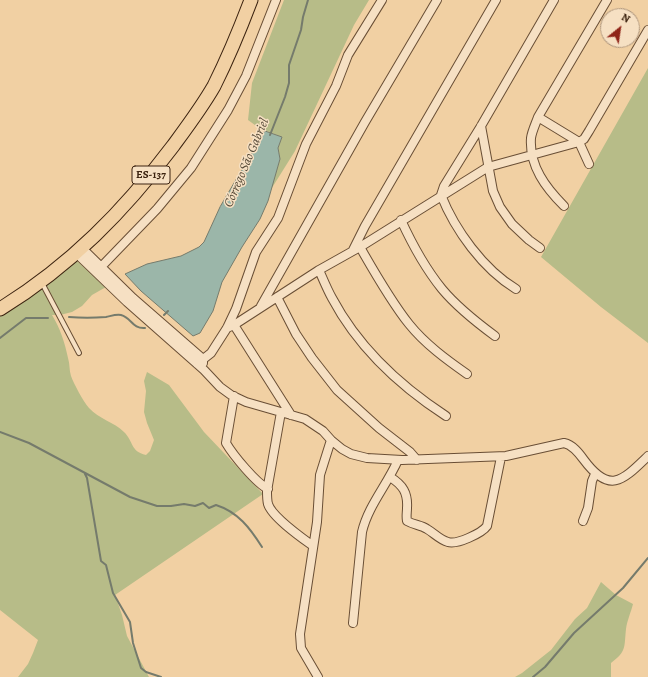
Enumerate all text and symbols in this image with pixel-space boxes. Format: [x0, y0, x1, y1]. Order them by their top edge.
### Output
north arrow [600, 8, 640, 48]
text: N [619, 10, 633, 27]
water label: Córrego São Gabriel [221, 116, 273, 210]
road number: ES-137 [132, 166, 170, 184]

